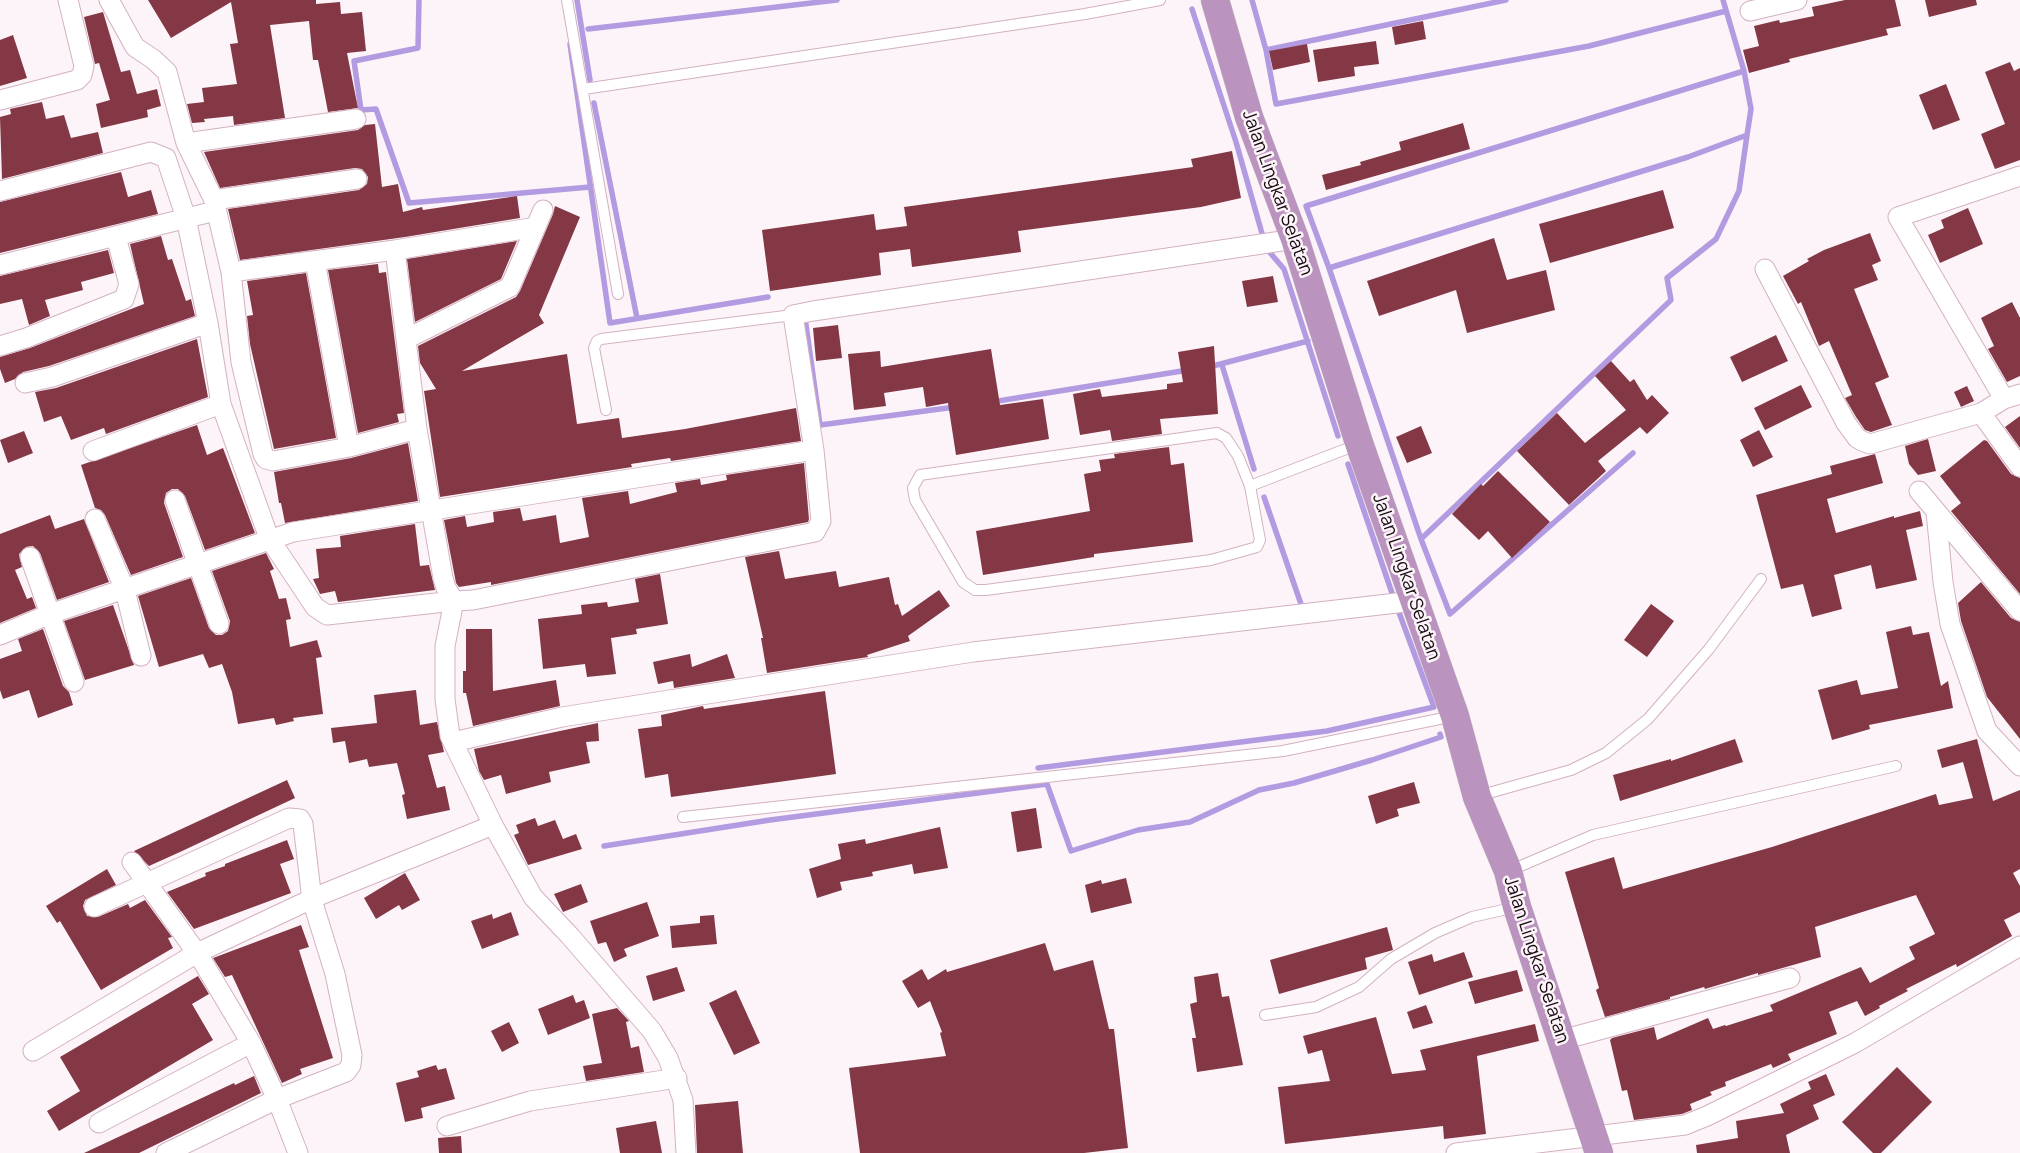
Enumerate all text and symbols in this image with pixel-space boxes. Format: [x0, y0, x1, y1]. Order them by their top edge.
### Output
street label: Jalan Lingkar Selatan [1237, 107, 1317, 279]
street label: Jalan Lingkar Selatan [1367, 491, 1445, 663]
street label: Jalan Lingkar Selatan [1499, 874, 1573, 1046]

